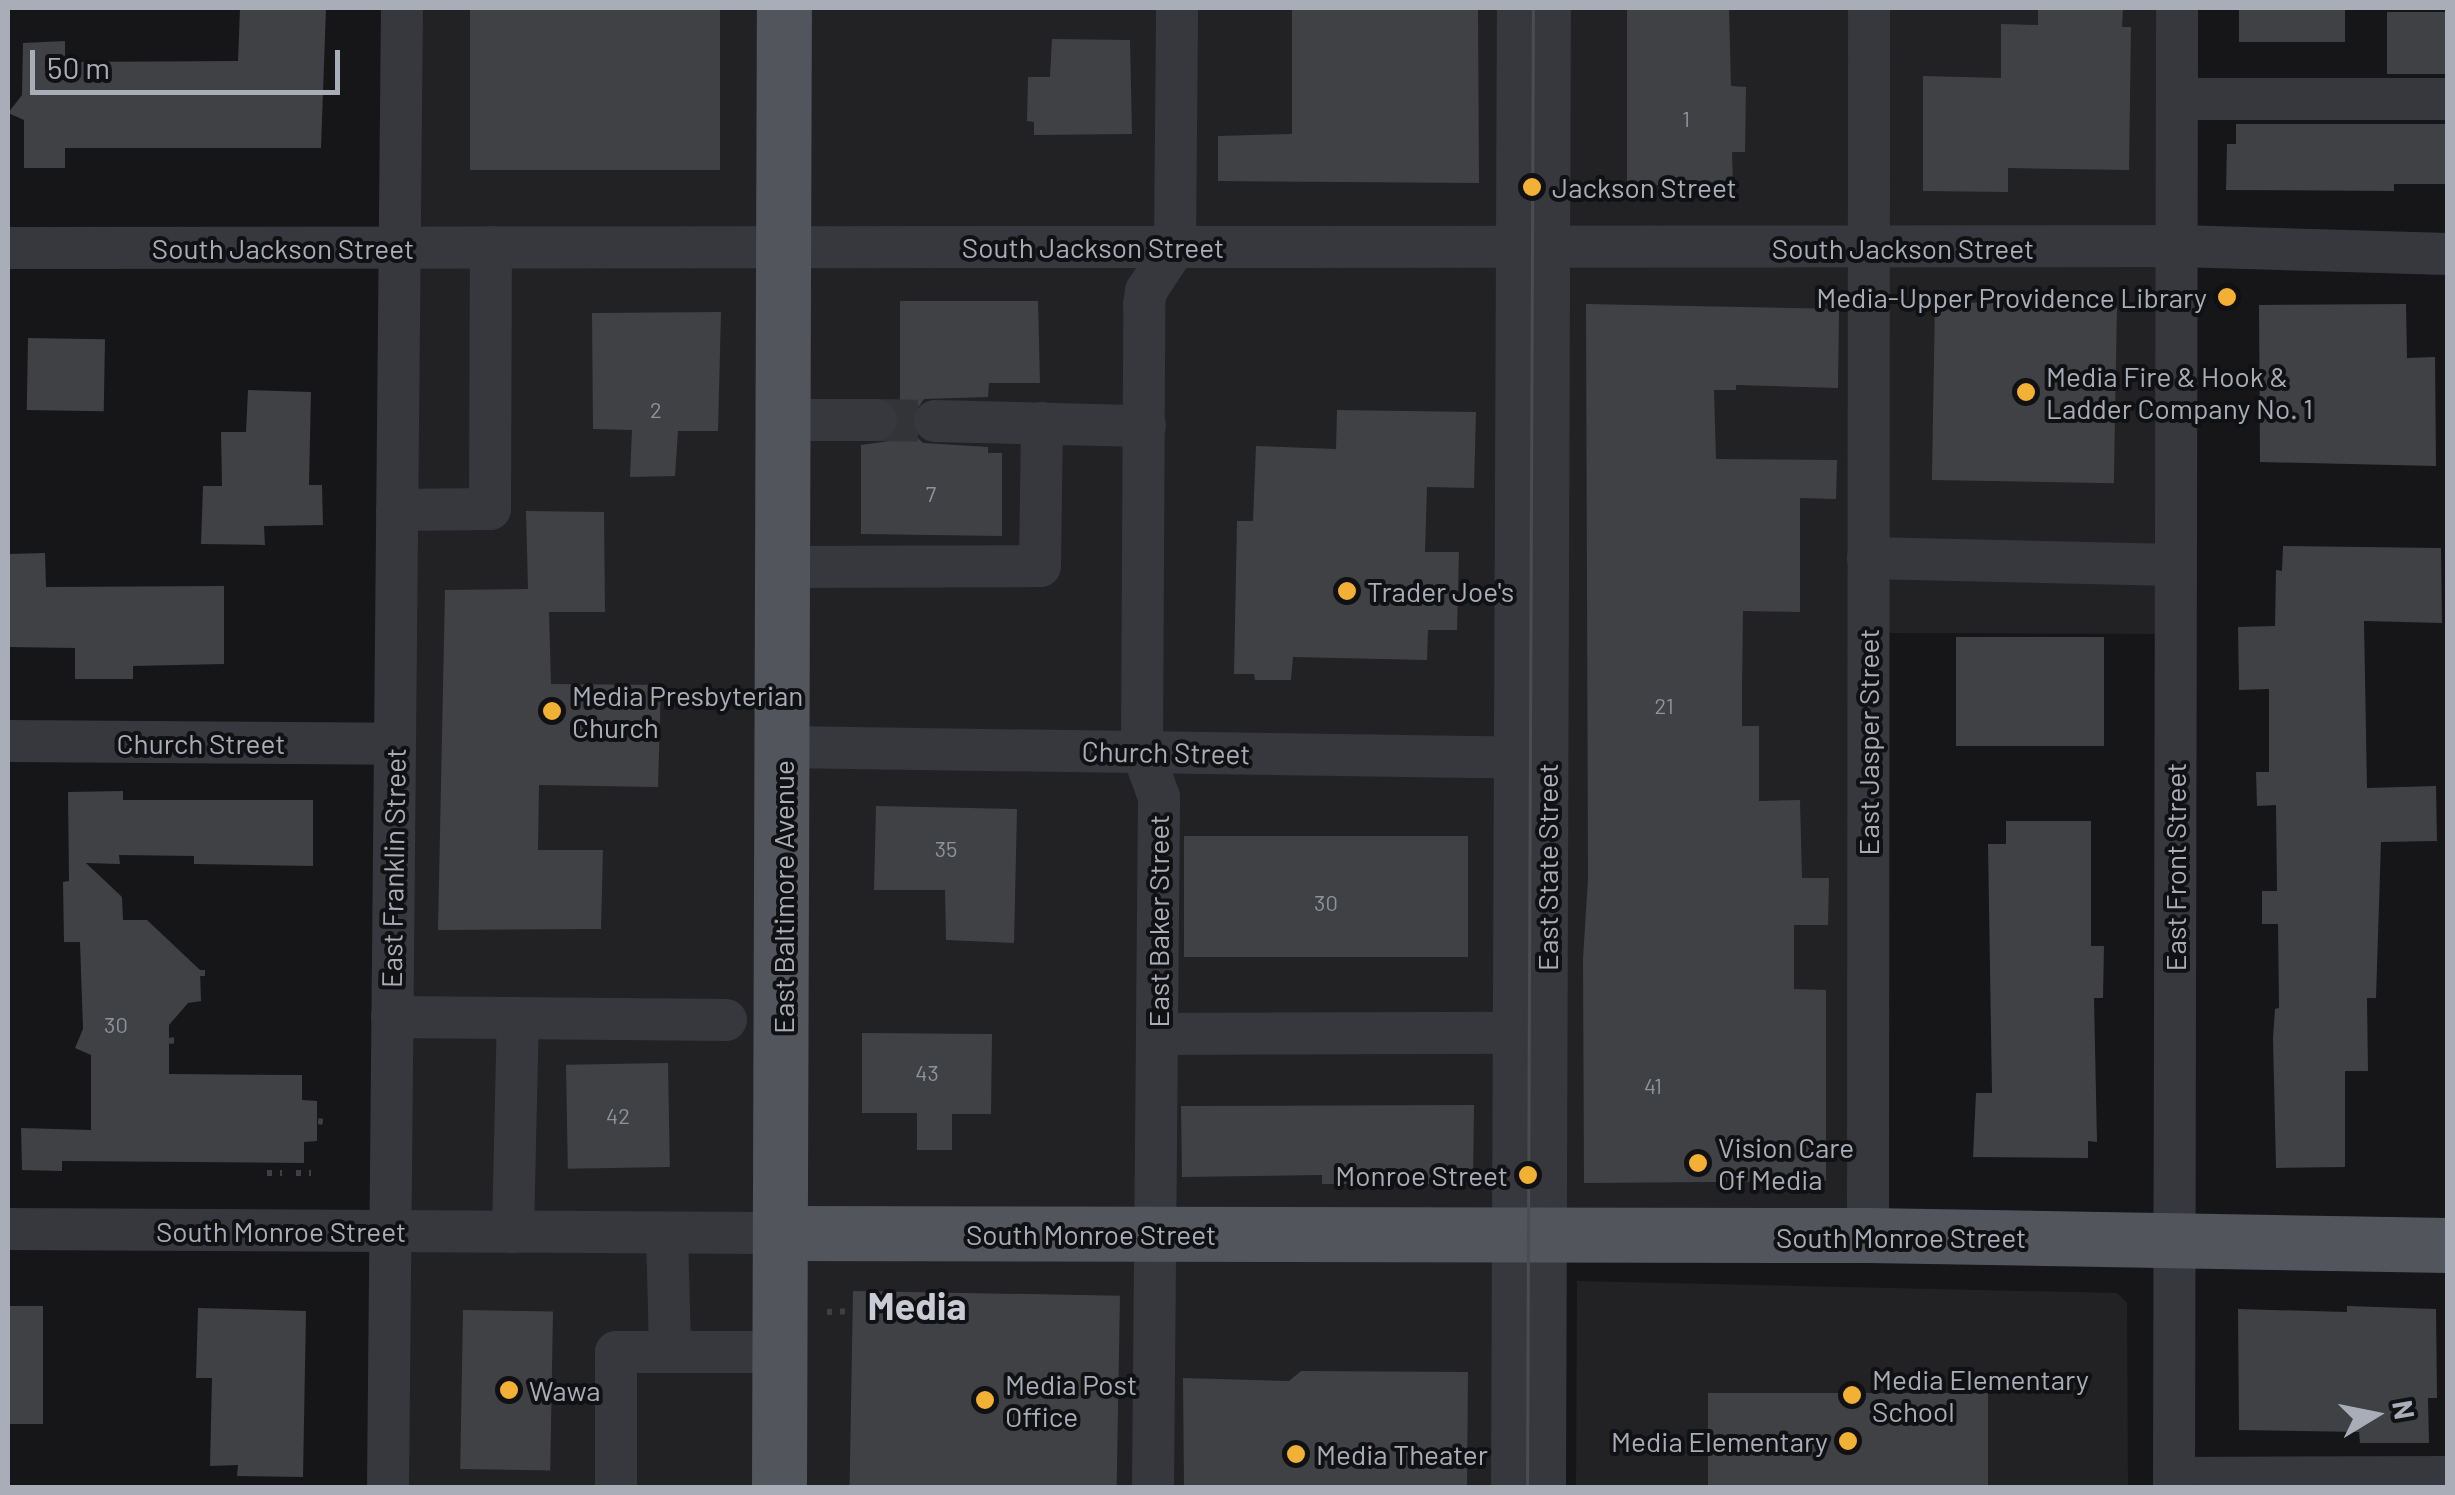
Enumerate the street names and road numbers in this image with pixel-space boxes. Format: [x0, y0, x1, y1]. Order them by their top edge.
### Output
street label: South Jackson Street [962, 230, 1224, 264]
street label: South Jackson Street [152, 231, 414, 265]
street label: South Jackson Street [1772, 231, 2034, 265]
street label: East Jasper Street [1851, 629, 1885, 855]
street label: Church Street [117, 726, 285, 760]
street label: Church Street [1081, 734, 1251, 770]
street label: East Franklin Street [374, 748, 412, 988]
street label: East Baltimore Avenue [766, 760, 800, 1034]
street label: East State Street [1530, 763, 1564, 971]
street label: East Front Street [2158, 763, 2192, 971]
street label: East Baker Street [1141, 815, 1175, 1027]
street label: South Monroe Street [156, 1214, 406, 1248]
street label: South Monroe Street [966, 1217, 1216, 1251]
street label: South Monroe Street [1776, 1220, 2026, 1254]

